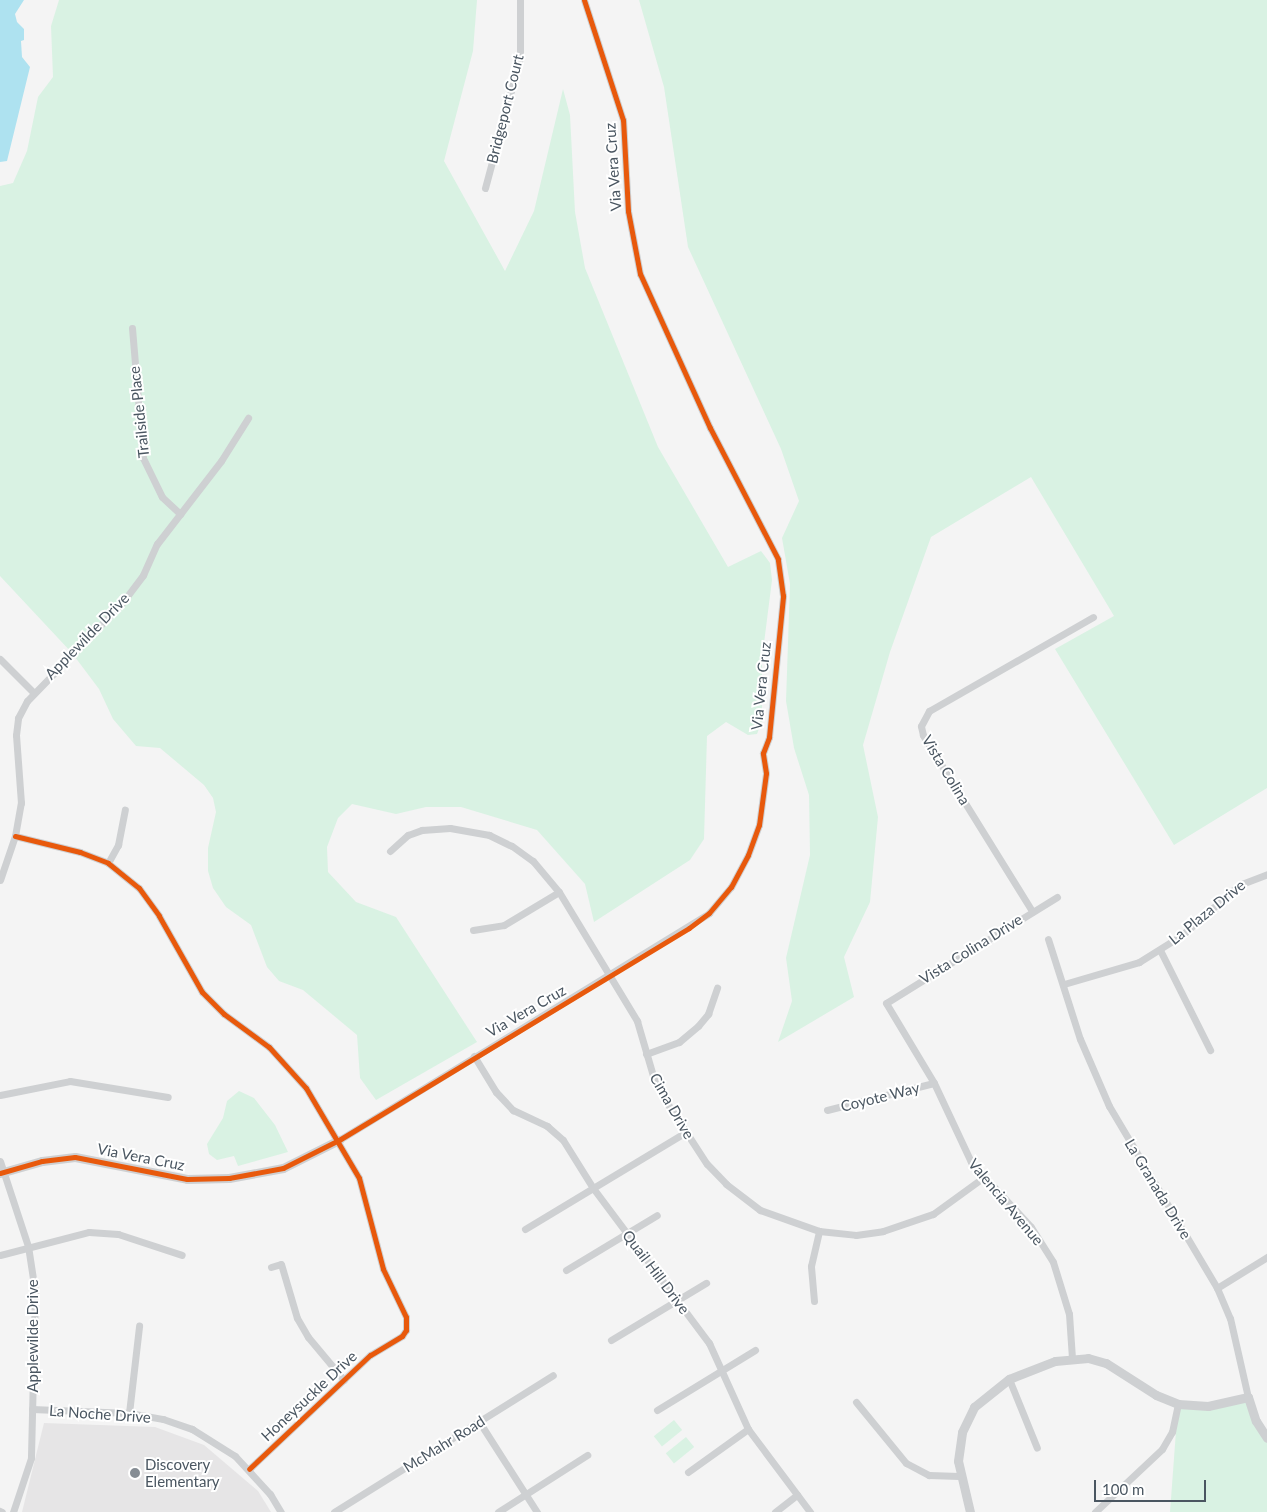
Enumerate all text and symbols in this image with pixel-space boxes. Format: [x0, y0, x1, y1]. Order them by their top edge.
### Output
street label: Bridgeport Court [483, 53, 527, 165]
street label: Via Vera Cruz [601, 122, 625, 212]
street label: Trailside Place [125, 365, 153, 459]
street label: Applewilde Drive [41, 589, 133, 683]
street label: Via Vera Cruz [747, 641, 775, 731]
street label: Vista Colina [918, 732, 974, 808]
street label: La Plaza Drive [1165, 876, 1249, 948]
street label: Vista Colina Drive [916, 910, 1026, 988]
street label: Via Vera Cruz [483, 981, 569, 1041]
street label: Cima Drive [646, 1070, 698, 1142]
street label: Coyote Way [839, 1078, 921, 1116]
street label: La Granada Drive [1121, 1136, 1195, 1242]
street label: Via Vera Cruz [95, 1140, 187, 1174]
street label: Valencia Avenue [964, 1155, 1048, 1249]
street label: Quail Hill Drive [619, 1227, 693, 1317]
street label: Applewilde Drive [24, 1279, 42, 1393]
street label: Honeysuckle Drive [257, 1347, 361, 1445]
street label: La Noche Drive [49, 1401, 151, 1427]
street label: McMahr Road [400, 1412, 488, 1476]
place label: Discovery Elementary [145, 1455, 220, 1490]
marker: Discovery Elementary [129, 1467, 141, 1479]
scale bar [1097, 1470, 1210, 1502]
text: 100 m [1102, 1480, 1144, 1498]

